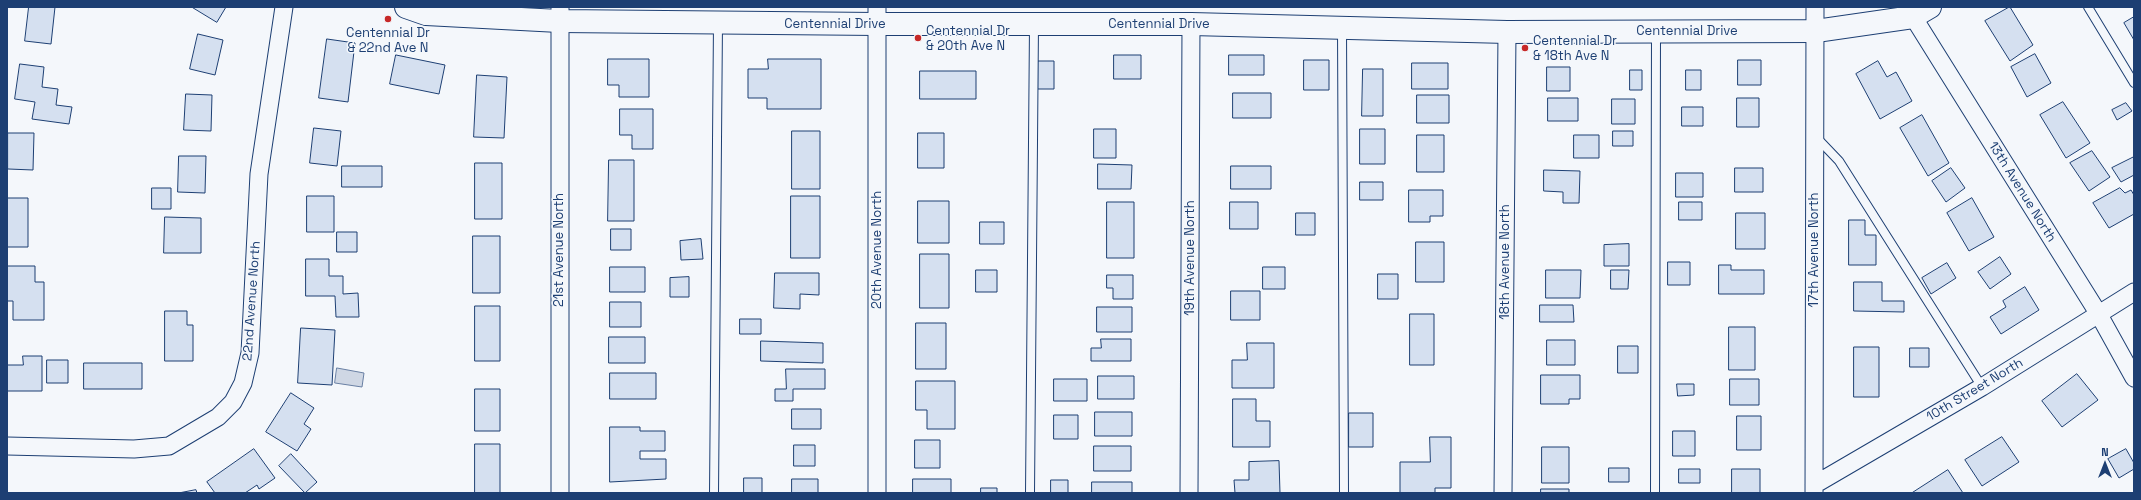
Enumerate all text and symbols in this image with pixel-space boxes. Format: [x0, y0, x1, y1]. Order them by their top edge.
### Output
marker: Centennial Dr & 22nd Ave N [383, 14, 393, 24]
street label: Centennial Drive [784, 16, 886, 32]
street label: Centennial Drive [1108, 16, 1210, 32]
place label: Centennial Dr & 20th Ave N [926, 23, 1010, 54]
street label: Centennial Drive [1636, 23, 1738, 39]
place label: Centennial Dr & 22nd Ave N [346, 25, 430, 56]
marker: Centennial Dr & 20th Ave N [913, 33, 923, 43]
place label: Centennial Dr & 18th Ave N [1533, 33, 1617, 64]
marker: Centennial Dr & 18th Ave N [1520, 43, 1530, 53]
street label: 13th Avenue North [1985, 139, 2059, 245]
street label: 20th Avenue North [869, 191, 885, 309]
street label: 21st Avenue North [551, 193, 567, 307]
street label: 17th Avenue North [1806, 193, 1822, 307]
street label: 19th Avenue North [1182, 200, 1198, 316]
street label: 18th Avenue North [1497, 204, 1513, 320]
street label: 22nd Avenue North [240, 241, 264, 361]
street label: 10th Street North [1924, 355, 2026, 425]
north arrow [2085, 444, 2125, 484]
text: N [2101, 445, 2109, 459]

